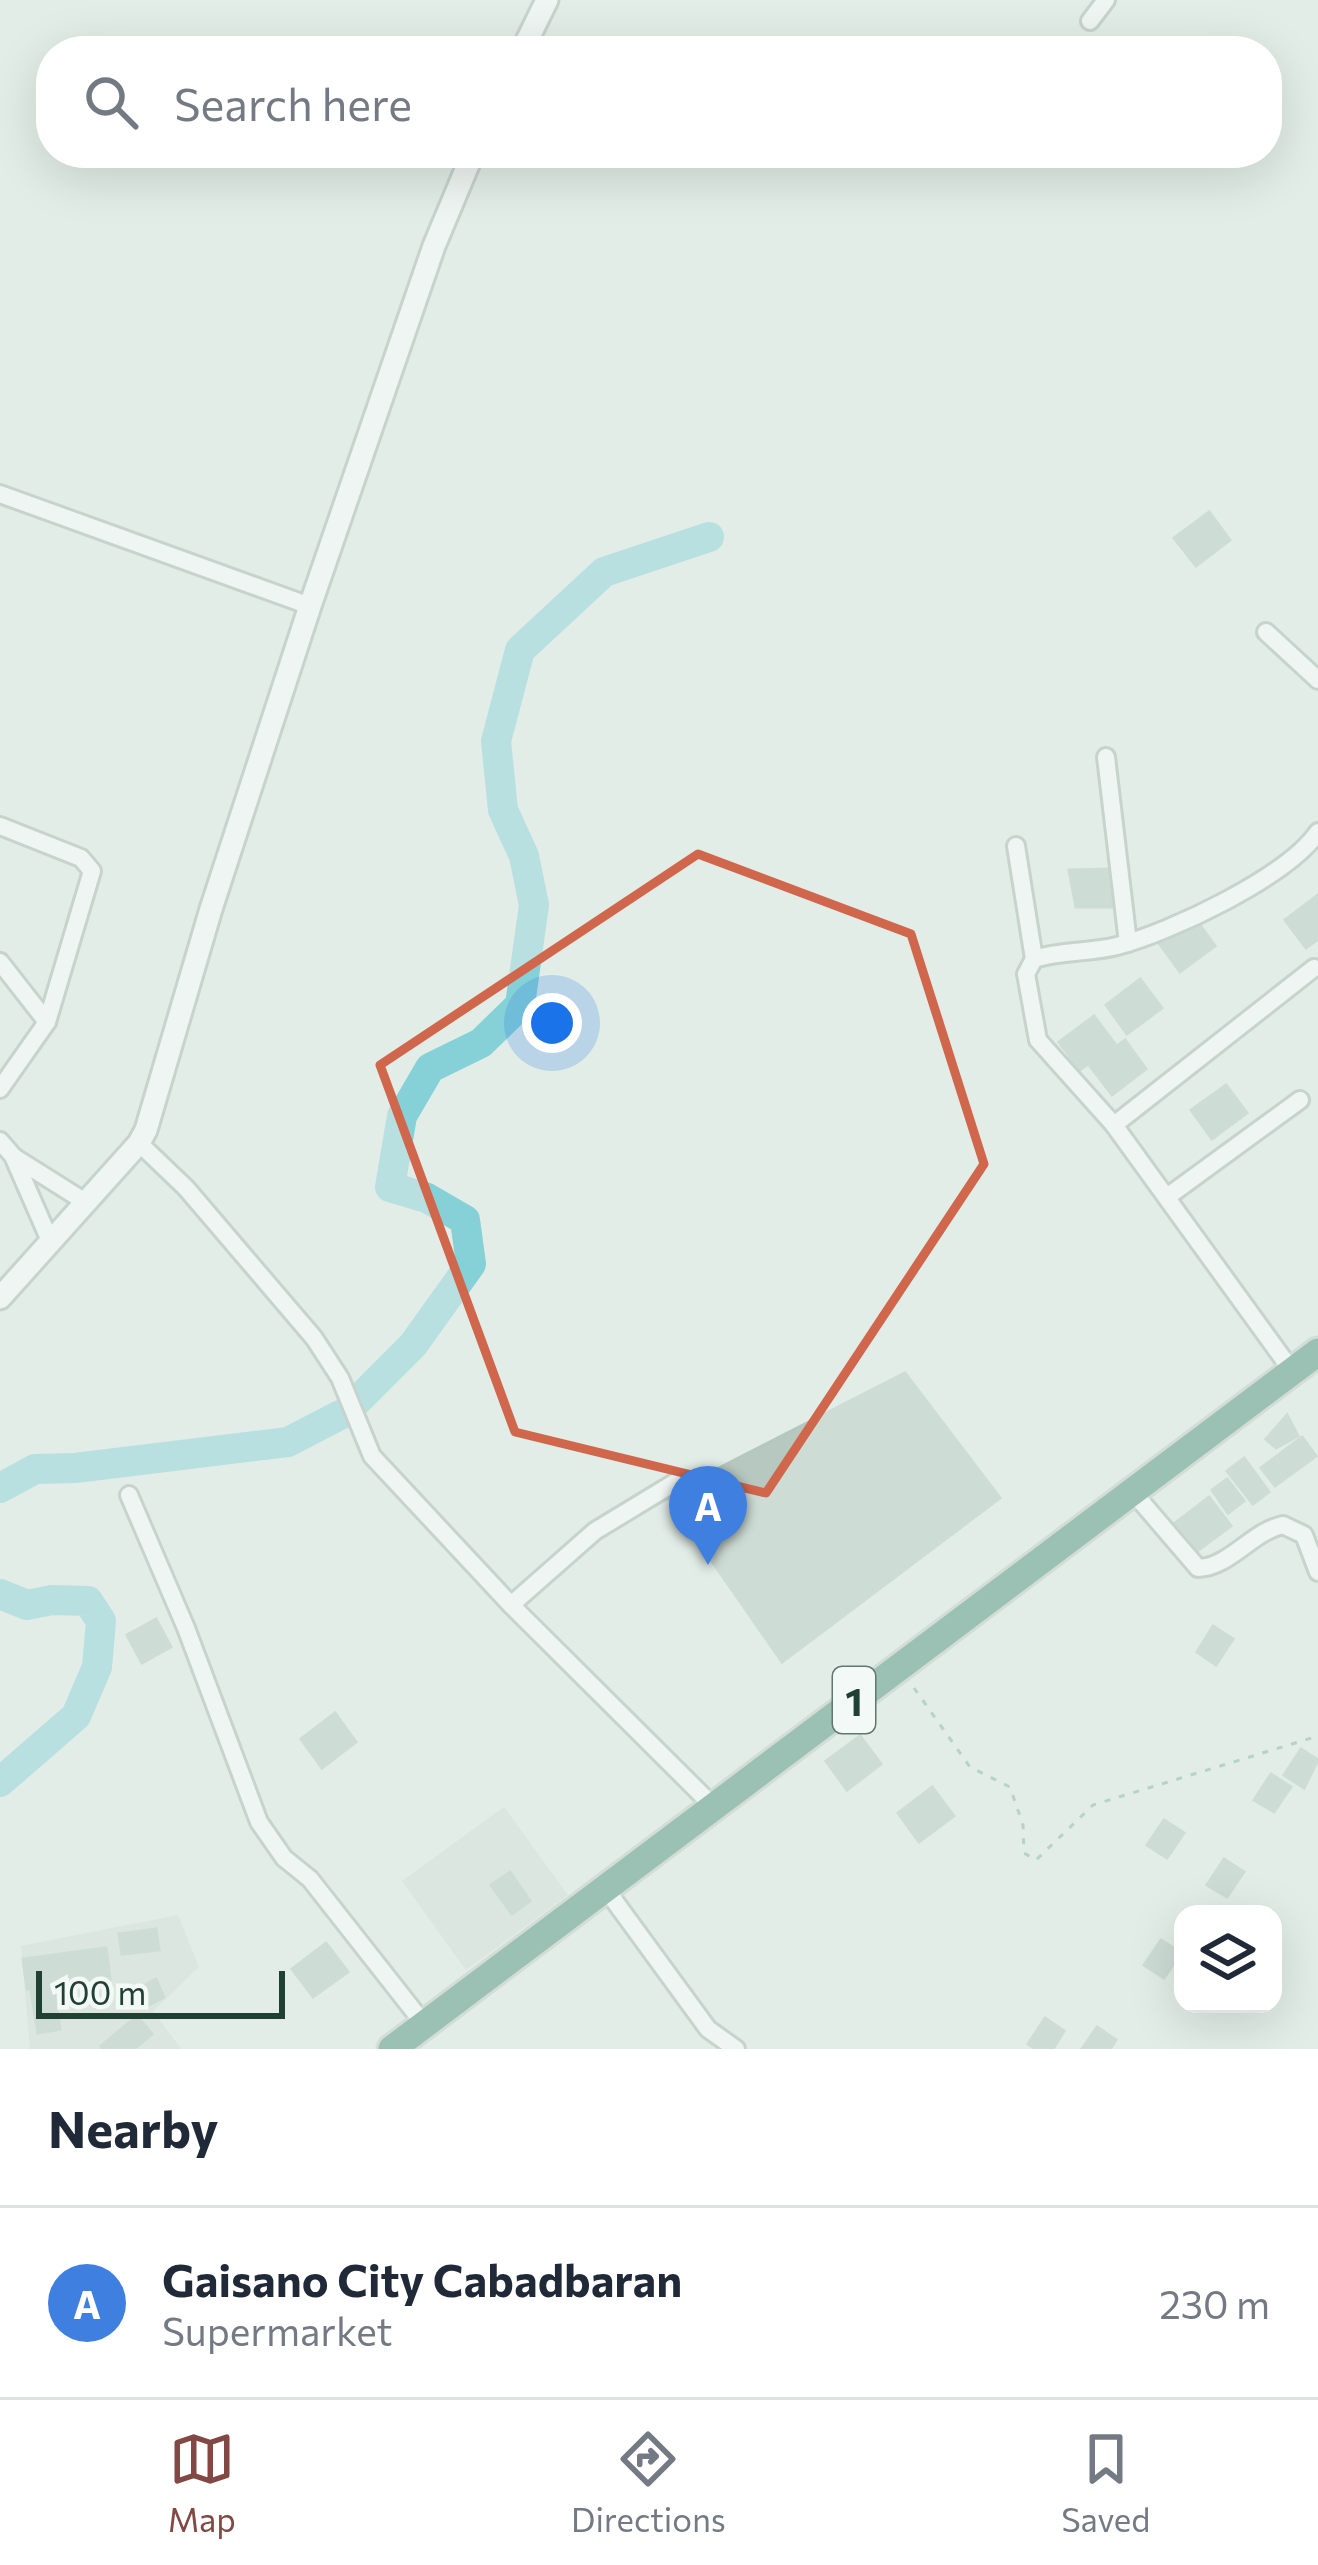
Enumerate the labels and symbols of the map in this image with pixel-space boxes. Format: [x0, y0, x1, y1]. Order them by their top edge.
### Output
your location [522, 993, 582, 1053]
pin: A [669, 1466, 747, 1565]
road number: 1 [833, 1667, 875, 1733]
scale bar [36, 1965, 285, 2018]

